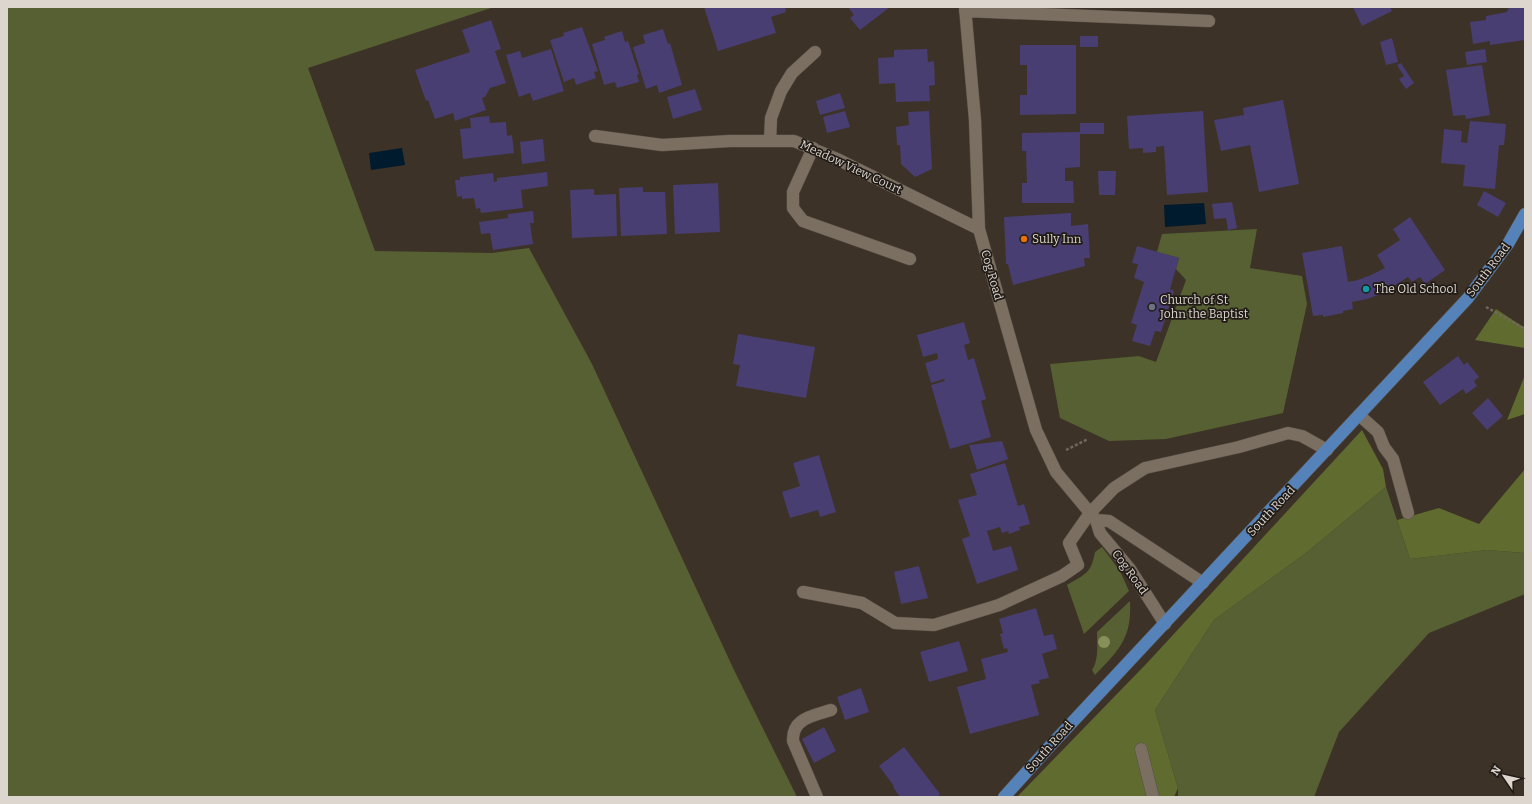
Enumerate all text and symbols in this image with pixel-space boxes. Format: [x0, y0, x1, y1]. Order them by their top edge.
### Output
street label: Meadow View Court [798, 137, 905, 197]
place label: Sully Inn [1032, 232, 1082, 246]
marker: Sully Inn [1019, 234, 1029, 244]
street label: South Road [1463, 240, 1513, 300]
street label: Cog Road [978, 248, 1006, 302]
place label: The Old School [1374, 282, 1457, 296]
marker: The Old School [1361, 284, 1371, 294]
place label: Church of St John the Baptist [1159, 293, 1249, 321]
marker: Church of St John the Baptist [1147, 302, 1157, 312]
street label: South Road [1244, 483, 1298, 539]
street label: Cog Road [1109, 547, 1151, 597]
street label: South Road [1022, 719, 1076, 775]
north arrow [1484, 756, 1524, 796]
text: N [1488, 763, 1504, 778]

